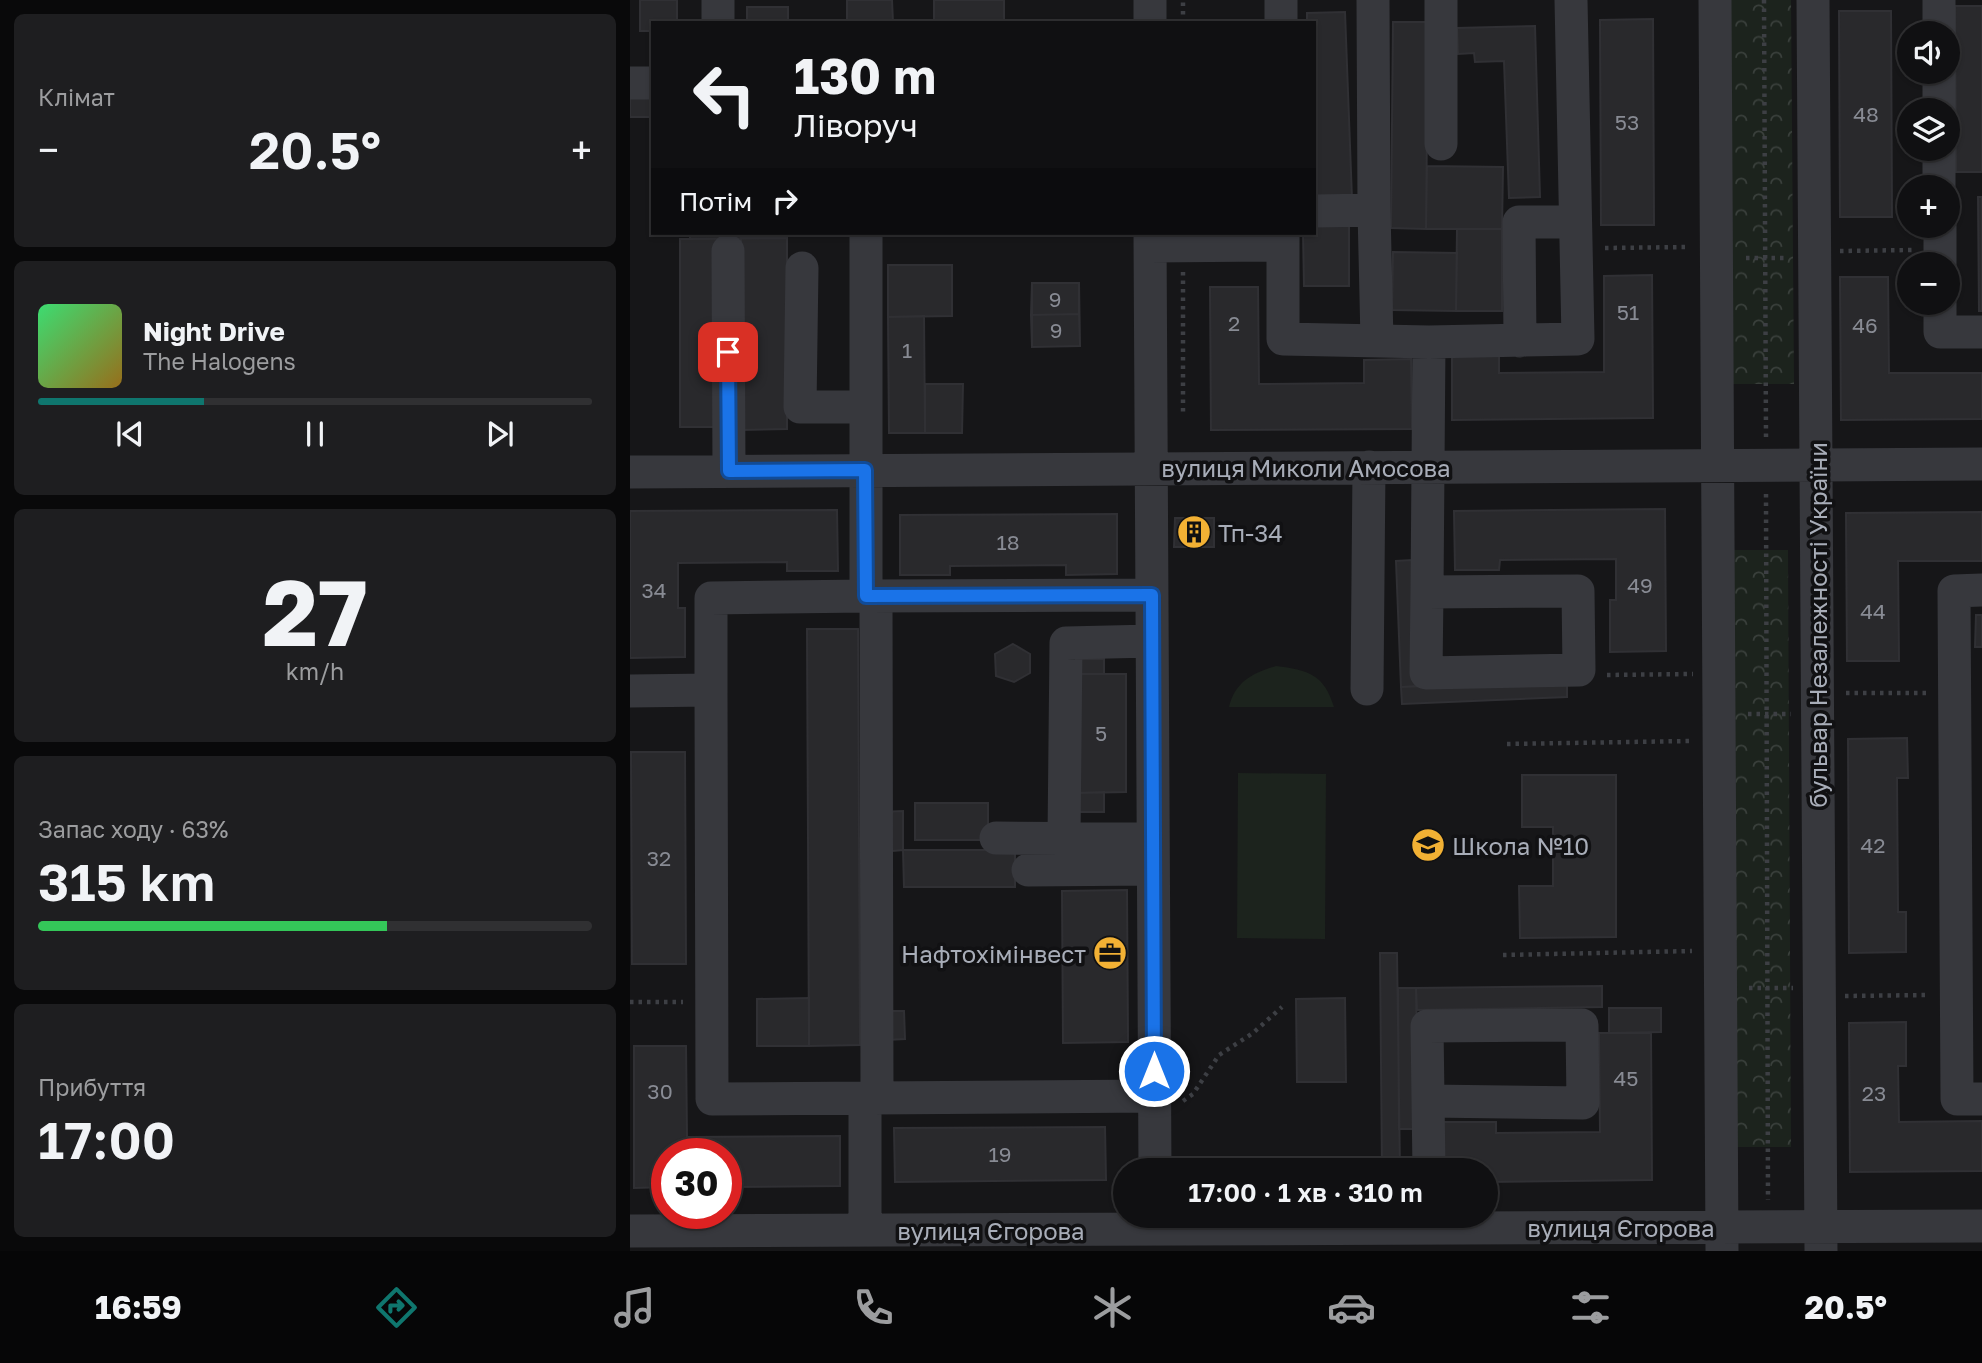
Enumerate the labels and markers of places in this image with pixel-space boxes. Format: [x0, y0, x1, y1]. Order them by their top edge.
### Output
pin [698, 322, 758, 382]
building icon: Тп-34 [1175, 513, 1213, 551]
place label: Тп-34 [1218, 518, 1283, 547]
school or university icon: Школа №10 [1409, 826, 1447, 864]
place label: Школа №10 [1452, 831, 1589, 860]
office icon: Нафтохімінвест [1091, 934, 1129, 972]
place label: Нафтохімінвест [901, 939, 1086, 968]

